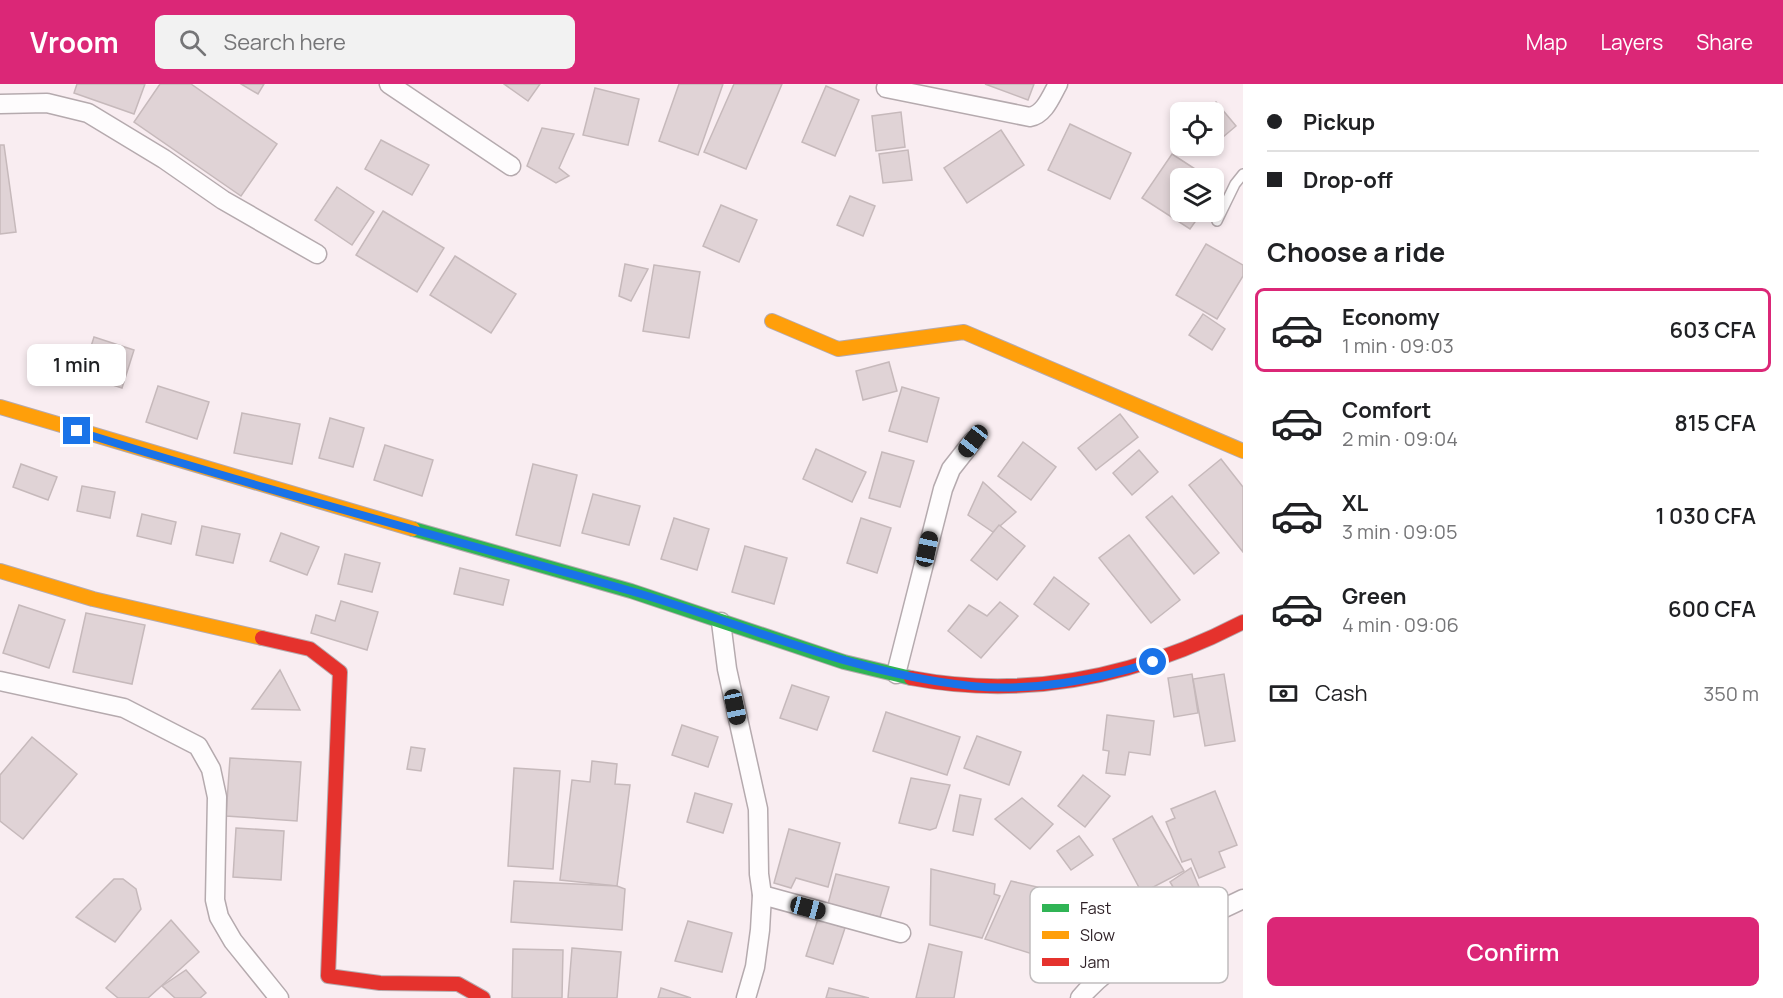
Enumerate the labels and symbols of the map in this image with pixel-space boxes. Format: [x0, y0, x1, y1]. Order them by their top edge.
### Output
callout: 1 min [28, 344, 127, 386]
route end [63, 417, 90, 444]
car [955, 421, 991, 461]
car [914, 530, 940, 568]
route start [1139, 648, 1166, 675]
car [722, 688, 748, 726]
legend [1030, 887, 1228, 983]
car [788, 895, 828, 921]
text: Fast [1080, 897, 1111, 919]
text: Slow [1080, 924, 1115, 946]
text: Jam [1080, 951, 1110, 973]

